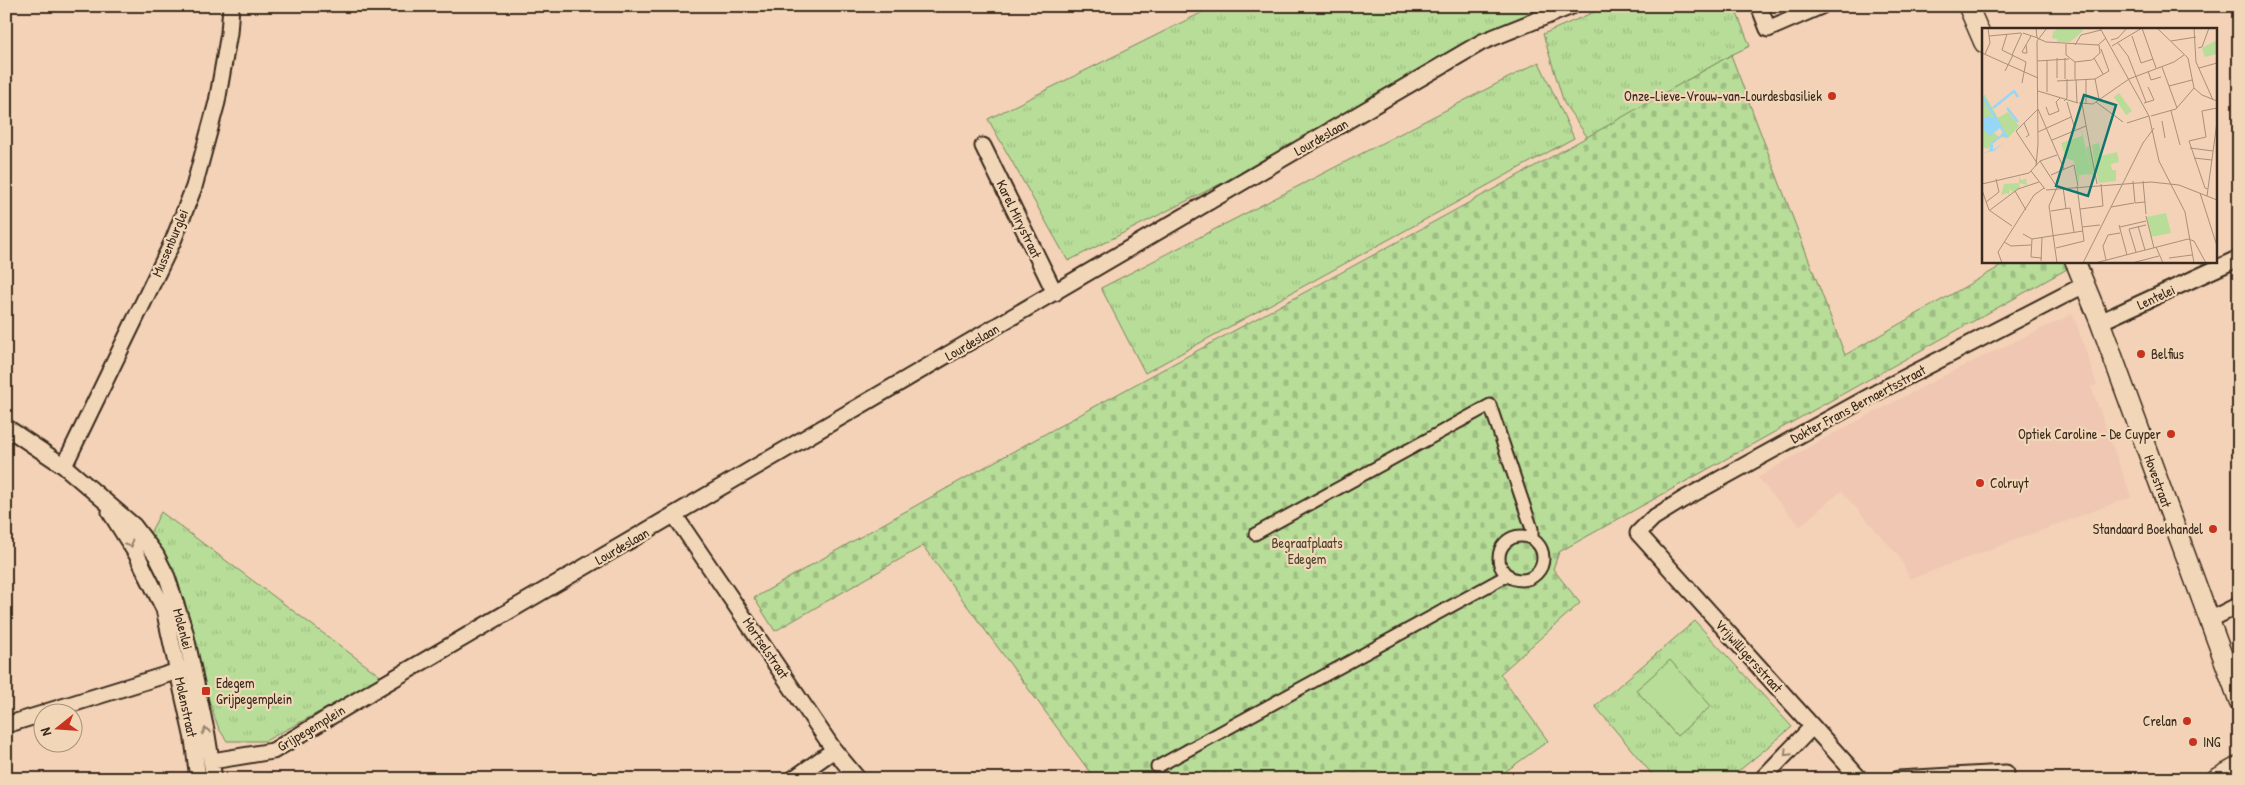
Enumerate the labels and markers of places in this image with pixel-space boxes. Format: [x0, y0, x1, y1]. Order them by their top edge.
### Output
place label: Onze-Lieve-Vrouw-van-Lourdesbasiliek [1624, 86, 1822, 105]
marker: Onze-Lieve-Vrouw-van-Lourdesbasiliek [1826, 90, 1838, 102]
place label: Belfius [2151, 344, 2184, 363]
marker: Belfius [2135, 348, 2147, 360]
place label: Optiek Caroline - De Cuyper [2018, 424, 2162, 444]
marker: Optiek Caroline - De Cuyper [2165, 428, 2177, 440]
place label: Colruyt [1990, 473, 2029, 493]
marker: Colruyt [1974, 477, 1986, 489]
place label: Standaard Boekhandel [2093, 519, 2203, 538]
marker: Standaard Boekhandel [2207, 523, 2219, 535]
place label: Edegem Grijpegemplein [216, 673, 292, 709]
marker: Edegem Grijpegemplein [200, 685, 212, 697]
place label: Crelan [2143, 711, 2177, 730]
marker: Crelan [2181, 715, 2193, 727]
place label: ING [2203, 732, 2221, 751]
marker: ING [2187, 736, 2199, 748]

